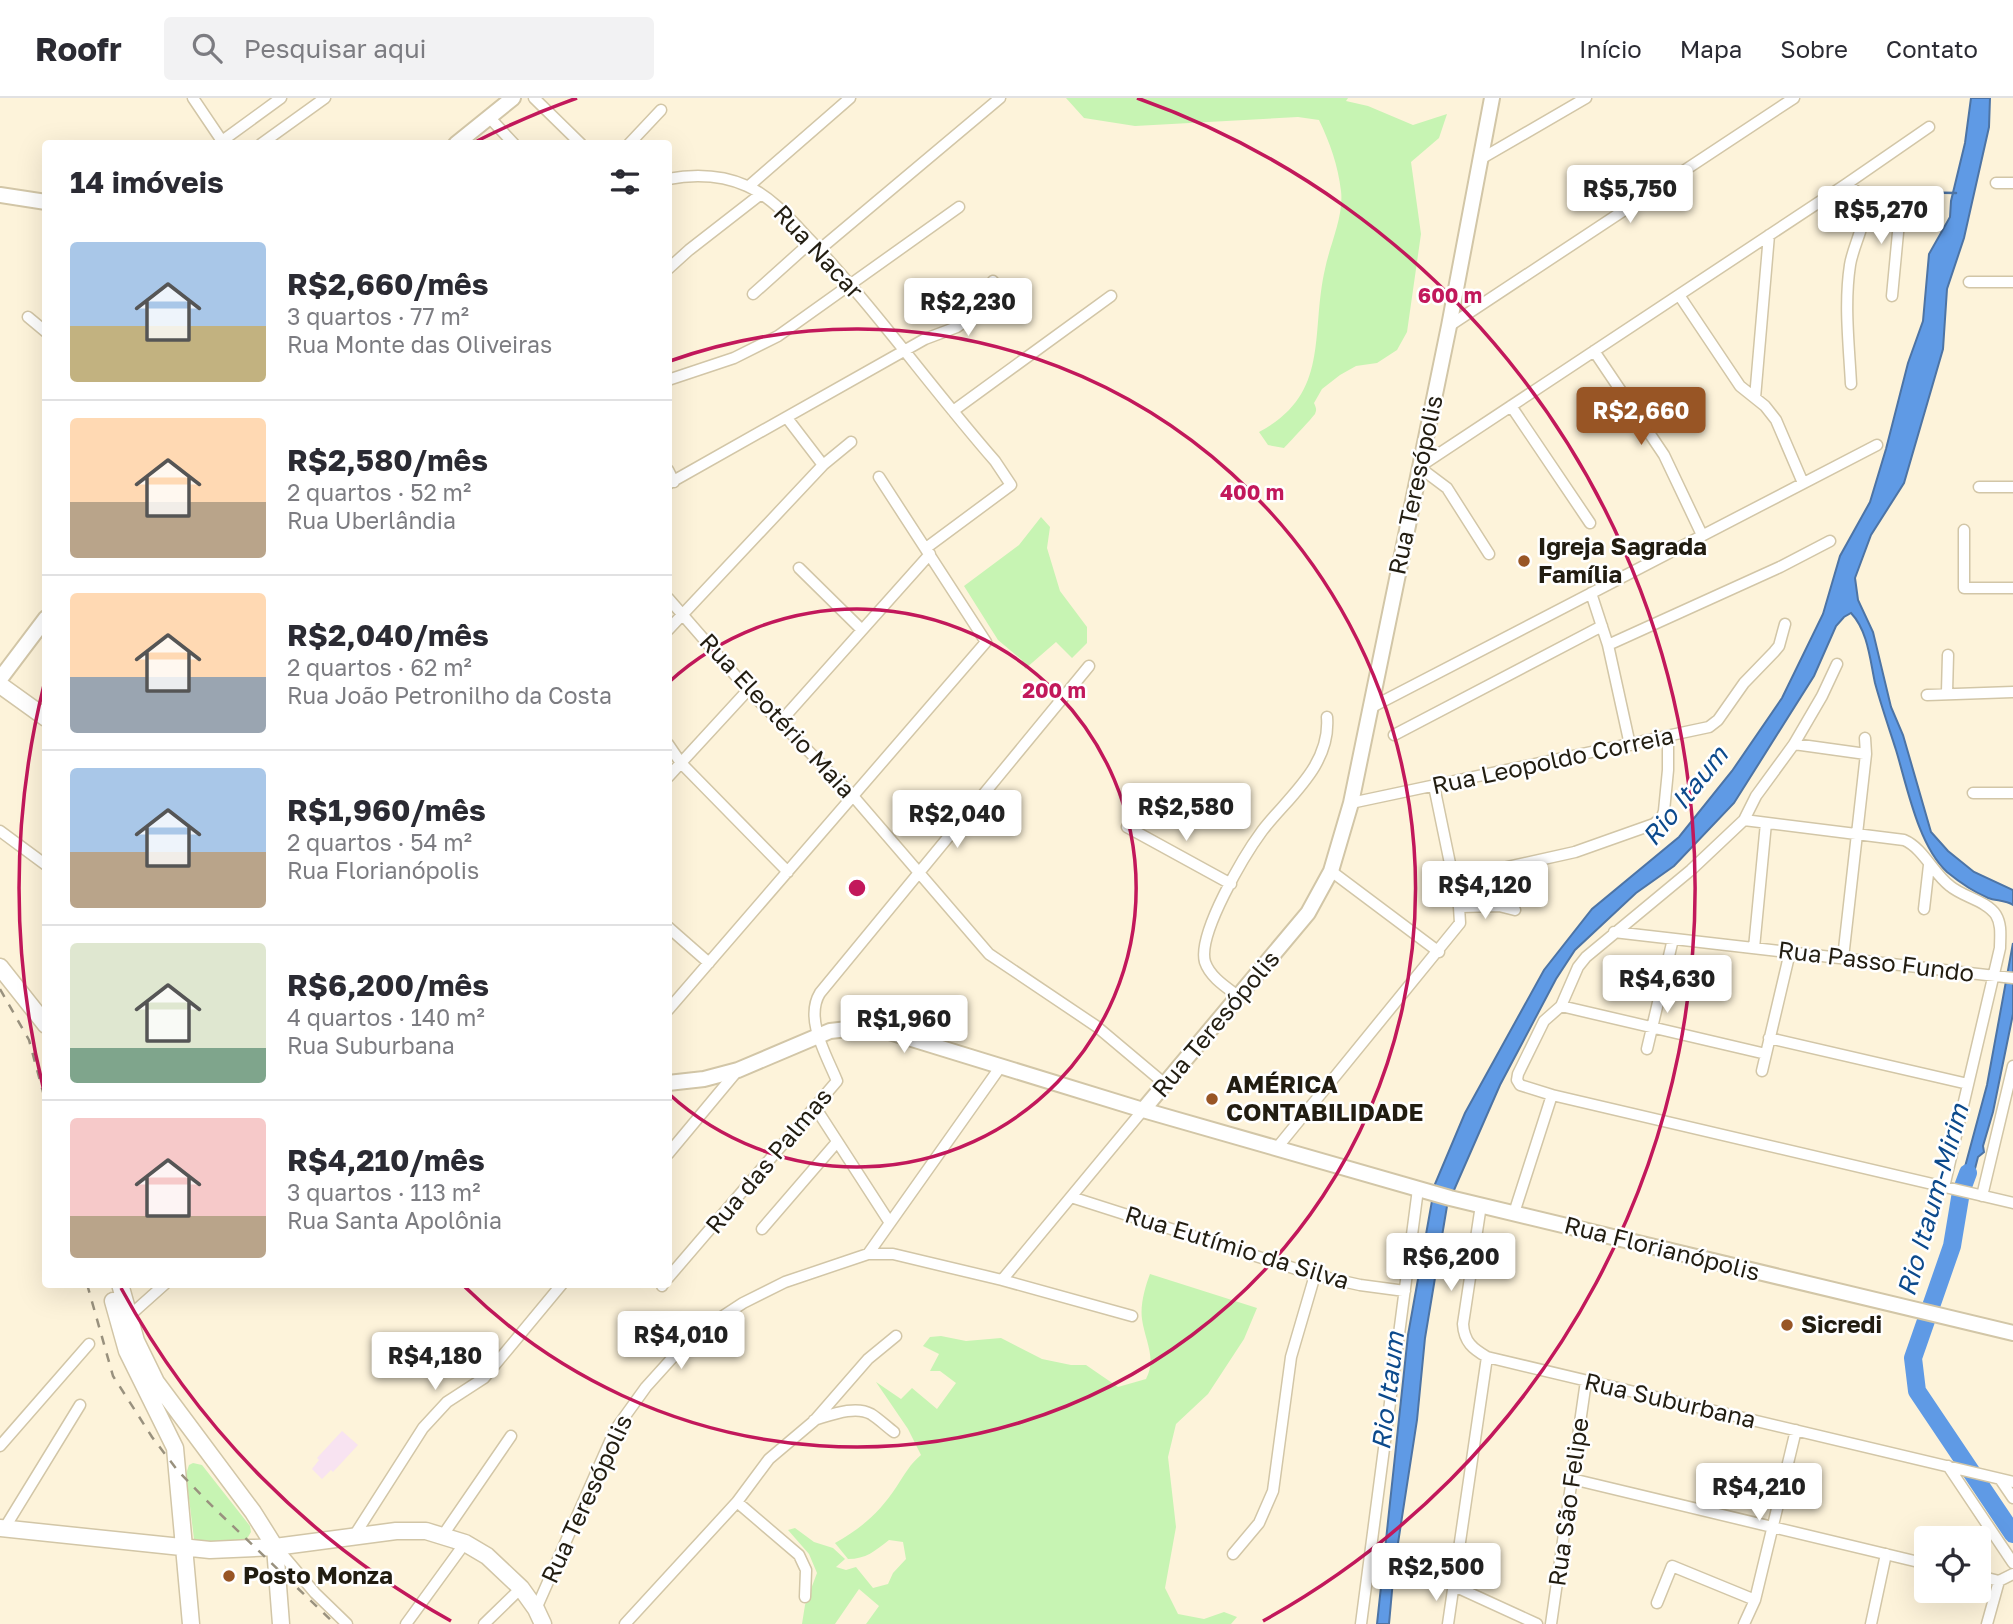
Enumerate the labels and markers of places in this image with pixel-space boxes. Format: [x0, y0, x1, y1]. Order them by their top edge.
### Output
pin: R$5,750 [1565, 166, 1695, 225]
pin: R$5,270 [1816, 186, 1946, 246]
pin: R$2,230 [903, 278, 1033, 338]
pin: R$2,660 [1576, 388, 1706, 447]
place label: Igreja Sagrada Família [1538, 531, 1707, 588]
marker: Igreja Sagrada Família [1516, 553, 1532, 569]
pin: R$2,580 [1121, 784, 1251, 843]
pin: R$2,040 [892, 790, 1022, 850]
pin: R$4,120 [1420, 862, 1550, 921]
centre of rings [845, 876, 869, 900]
pin: R$4,630 [1602, 956, 1732, 1015]
pin: R$1,960 [839, 996, 969, 1055]
place label: AMÉRICA CONTABILIDADE [1226, 1069, 1424, 1126]
marker: AMÉRICA CONTABILIDADE [1204, 1091, 1220, 1107]
pin: R$6,200 [1386, 1234, 1516, 1293]
place label: Sicredi [1801, 1309, 1882, 1338]
pin: R$4,010 [616, 1312, 746, 1371]
marker: Sicredi [1779, 1317, 1795, 1333]
pin: R$4,180 [370, 1332, 500, 1392]
pin: R$4,210 [1694, 1464, 1824, 1523]
pin: R$2,500 [1371, 1544, 1501, 1603]
place label: Posto Monza [243, 1560, 393, 1589]
marker: Posto Monza [221, 1568, 237, 1584]

